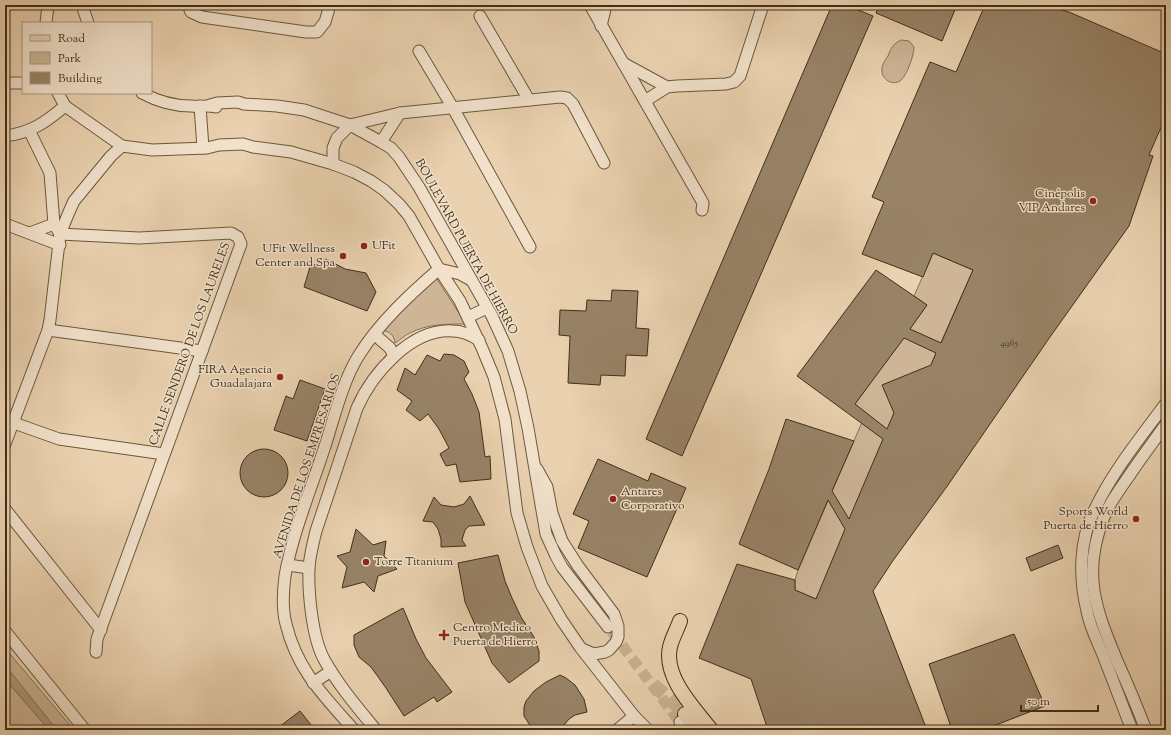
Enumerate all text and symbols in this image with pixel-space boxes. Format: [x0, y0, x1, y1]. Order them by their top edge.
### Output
legend [22, 22, 152, 94]
text: Road [58, 30, 85, 48]
text: Park [58, 50, 81, 68]
text: Building [58, 70, 102, 88]
street label: BOULEVARD PUERTA DE HIERRO [410, 156, 522, 338]
place label: Cinépolis VIP Andares [1018, 185, 1085, 217]
marker: Cinépolis VIP Andares [1088, 196, 1098, 206]
place label: UFit [372, 237, 396, 255]
street label: CALLE SENDERO DE LOS LAURELES [145, 240, 235, 448]
place label: UFit Wellness Center and Spa [255, 240, 335, 272]
marker: UFit [359, 241, 369, 251]
marker: UFit Wellness Center and Spa [338, 251, 348, 261]
house number: 4965 [1000, 336, 1019, 351]
place label: FIRA Agencia Guadalajara [198, 361, 272, 393]
street label: AVENIDA DE LOS EMPRESARIOS [269, 371, 345, 561]
marker: FIRA Agencia Guadalajara [275, 372, 285, 382]
place label: Antares Corporativo [621, 483, 685, 515]
marker: Antares Corporativo [608, 494, 618, 504]
place label: Sports World Puerta de Hierro [1043, 503, 1128, 535]
marker: Sports World Puerta de Hierro [1131, 514, 1141, 524]
place label: Torre Titanium [374, 553, 453, 571]
marker: Torre Titanium [361, 557, 371, 567]
place label: Centro Medico Puerta de Hierro [453, 619, 538, 651]
marker: Centro Medico Puerta de Hierro [438, 629, 450, 641]
scale bar [1021, 687, 1098, 713]
text: 50 m [1026, 693, 1050, 711]

